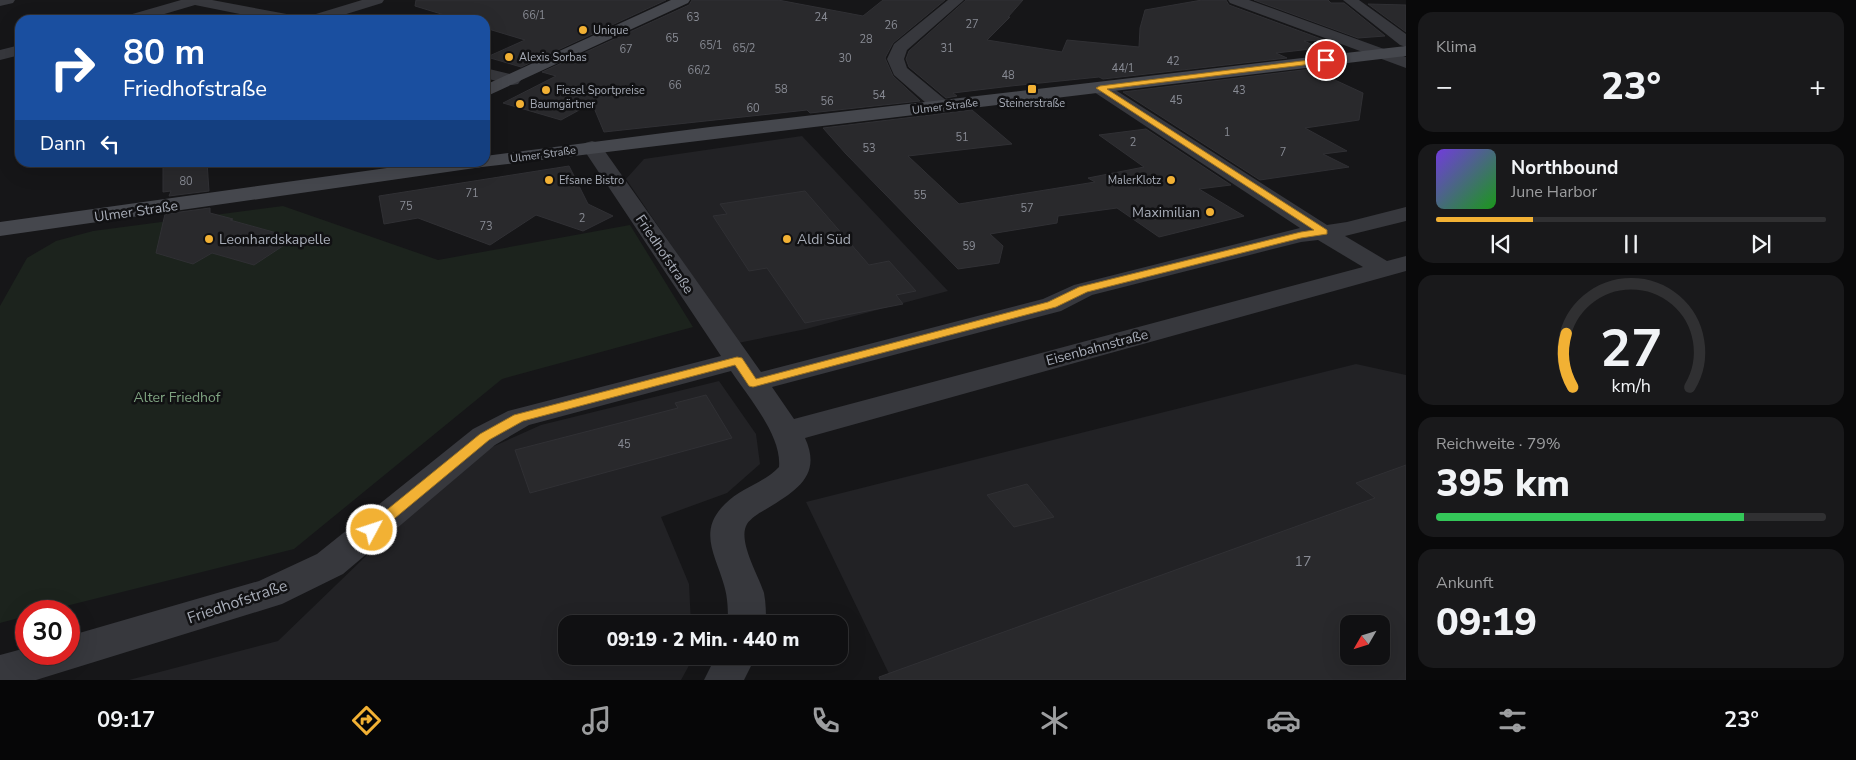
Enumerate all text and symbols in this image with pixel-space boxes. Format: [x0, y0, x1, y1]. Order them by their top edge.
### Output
house number: 66/1 [523, 8, 545, 23]
house number: 63 [686, 10, 700, 25]
house number: 24 [814, 10, 828, 25]
house number: 27 [965, 17, 979, 32]
house number: 26 [884, 18, 898, 33]
place label: Unique [593, 23, 628, 38]
marker: Unique [577, 24, 589, 36]
text: 80 m [123, 29, 205, 76]
house number: 65 [665, 31, 679, 46]
house number: 28 [859, 32, 873, 47]
icon: right [40, 35, 105, 100]
text: Klima [1436, 36, 1477, 58]
house number: 65/1 [700, 38, 722, 53]
pin [1305, 39, 1347, 81]
house number: 65/2 [733, 41, 755, 56]
house number: 31 [940, 41, 954, 56]
house number: 67 [619, 42, 633, 57]
icon: arrive [1312, 46, 1340, 74]
place label: Alexis Sorbas [519, 50, 587, 65]
marker: Alexis Sorbas [503, 51, 515, 63]
house number: 30 [838, 51, 852, 66]
house number: 42 [1166, 54, 1180, 69]
house number: 44/1 [1112, 61, 1134, 76]
text: 23° [1601, 61, 1661, 112]
house number: 66/2 [688, 63, 710, 78]
house number: 48 [1001, 68, 1015, 83]
text: − [1436, 68, 1453, 106]
text: + [1809, 68, 1826, 106]
text: Friedhofstraße [123, 74, 267, 104]
house number: 66 [668, 78, 682, 93]
house number: 58 [774, 82, 788, 97]
place label: Fiesel Sportpreise [556, 83, 645, 98]
marker: Steinerstraße [1026, 83, 1038, 95]
house number: 43 [1232, 83, 1246, 98]
marker: Fiesel Sportpreise [540, 84, 552, 96]
house number: 54 [872, 88, 886, 103]
house number: 45 [1169, 93, 1183, 108]
house number: 56 [820, 94, 834, 109]
street label: Ulmer Straße [911, 95, 979, 118]
place label: Steinerstraße [999, 96, 1065, 111]
place label: Baumgärtner [530, 97, 595, 112]
marker: Baumgärtner [514, 98, 526, 110]
house number: 60 [746, 101, 760, 116]
house number: 1 [1224, 125, 1230, 140]
icon: left [96, 130, 124, 158]
house number: 51 [955, 130, 969, 145]
text: Dann [40, 131, 86, 157]
house number: 2 [1130, 135, 1136, 150]
house number: 53 [862, 141, 876, 156]
street label: Ulmer Straße [509, 142, 577, 167]
house number: 7 [1280, 145, 1286, 160]
text: Northbound [1511, 155, 1618, 181]
place label: Efsane Bistro [559, 173, 624, 188]
place label: MalerKlotz [1108, 173, 1161, 188]
house number: 80 [179, 174, 193, 189]
marker: Efsane Bistro [543, 174, 555, 186]
marker: MalerKlotz [1165, 174, 1177, 186]
text: June Harbor [1511, 181, 1597, 203]
house number: 71 [465, 186, 479, 201]
house number: 55 [913, 188, 927, 203]
street label: Ulmer Straße [93, 196, 179, 227]
house number: 75 [399, 199, 413, 214]
house number: 57 [1020, 201, 1034, 216]
place label: Maximilian [1132, 203, 1200, 222]
marker: Maximilian [1204, 206, 1216, 218]
house number: 2 [579, 211, 585, 226]
street label: Friedhofstraße [631, 211, 698, 298]
house number: 73 [479, 219, 493, 234]
place label: Leonhardskapelle [219, 230, 331, 249]
place label: Aldi Süd [797, 230, 851, 249]
icon: previous [1487, 230, 1515, 258]
icon: pause [1617, 230, 1645, 258]
icon: next [1747, 230, 1775, 258]
marker: Leonhardskapelle [203, 233, 215, 245]
marker: Aldi Süd [781, 233, 793, 245]
house number: 59 [962, 239, 976, 254]
text: 27 [1600, 313, 1662, 384]
street label: Eisenbahnstraße [1044, 325, 1150, 370]
text: km/h [1611, 374, 1651, 398]
park label: Alter Friedhof [134, 388, 221, 407]
text: Reichweite · 79% [1436, 433, 1561, 455]
house number: 45 [617, 437, 631, 452]
text: 395 km [1436, 458, 1570, 509]
position arrow [345, 503, 397, 555]
house number: 17 [1295, 552, 1311, 571]
text: Ankunft [1436, 572, 1493, 594]
street label: Friedhofstraße [184, 574, 290, 629]
text: 09:19 [1436, 597, 1537, 648]
speed limit sign: 30 [15, 600, 80, 665]
north arrow [1340, 615, 1390, 665]
map controls [1340, 615, 1390, 665]
text: 09:19 · 2 Min. · 440 m [607, 627, 799, 653]
icon: directions [349, 703, 384, 738]
icon: music [579, 703, 614, 738]
icon: phone [808, 703, 843, 738]
icon: climate [1037, 703, 1072, 738]
icon: car [1266, 703, 1301, 738]
icon: filters [1495, 703, 1530, 738]
text: 09:17 [97, 705, 155, 735]
text: 23° [1724, 705, 1759, 735]

